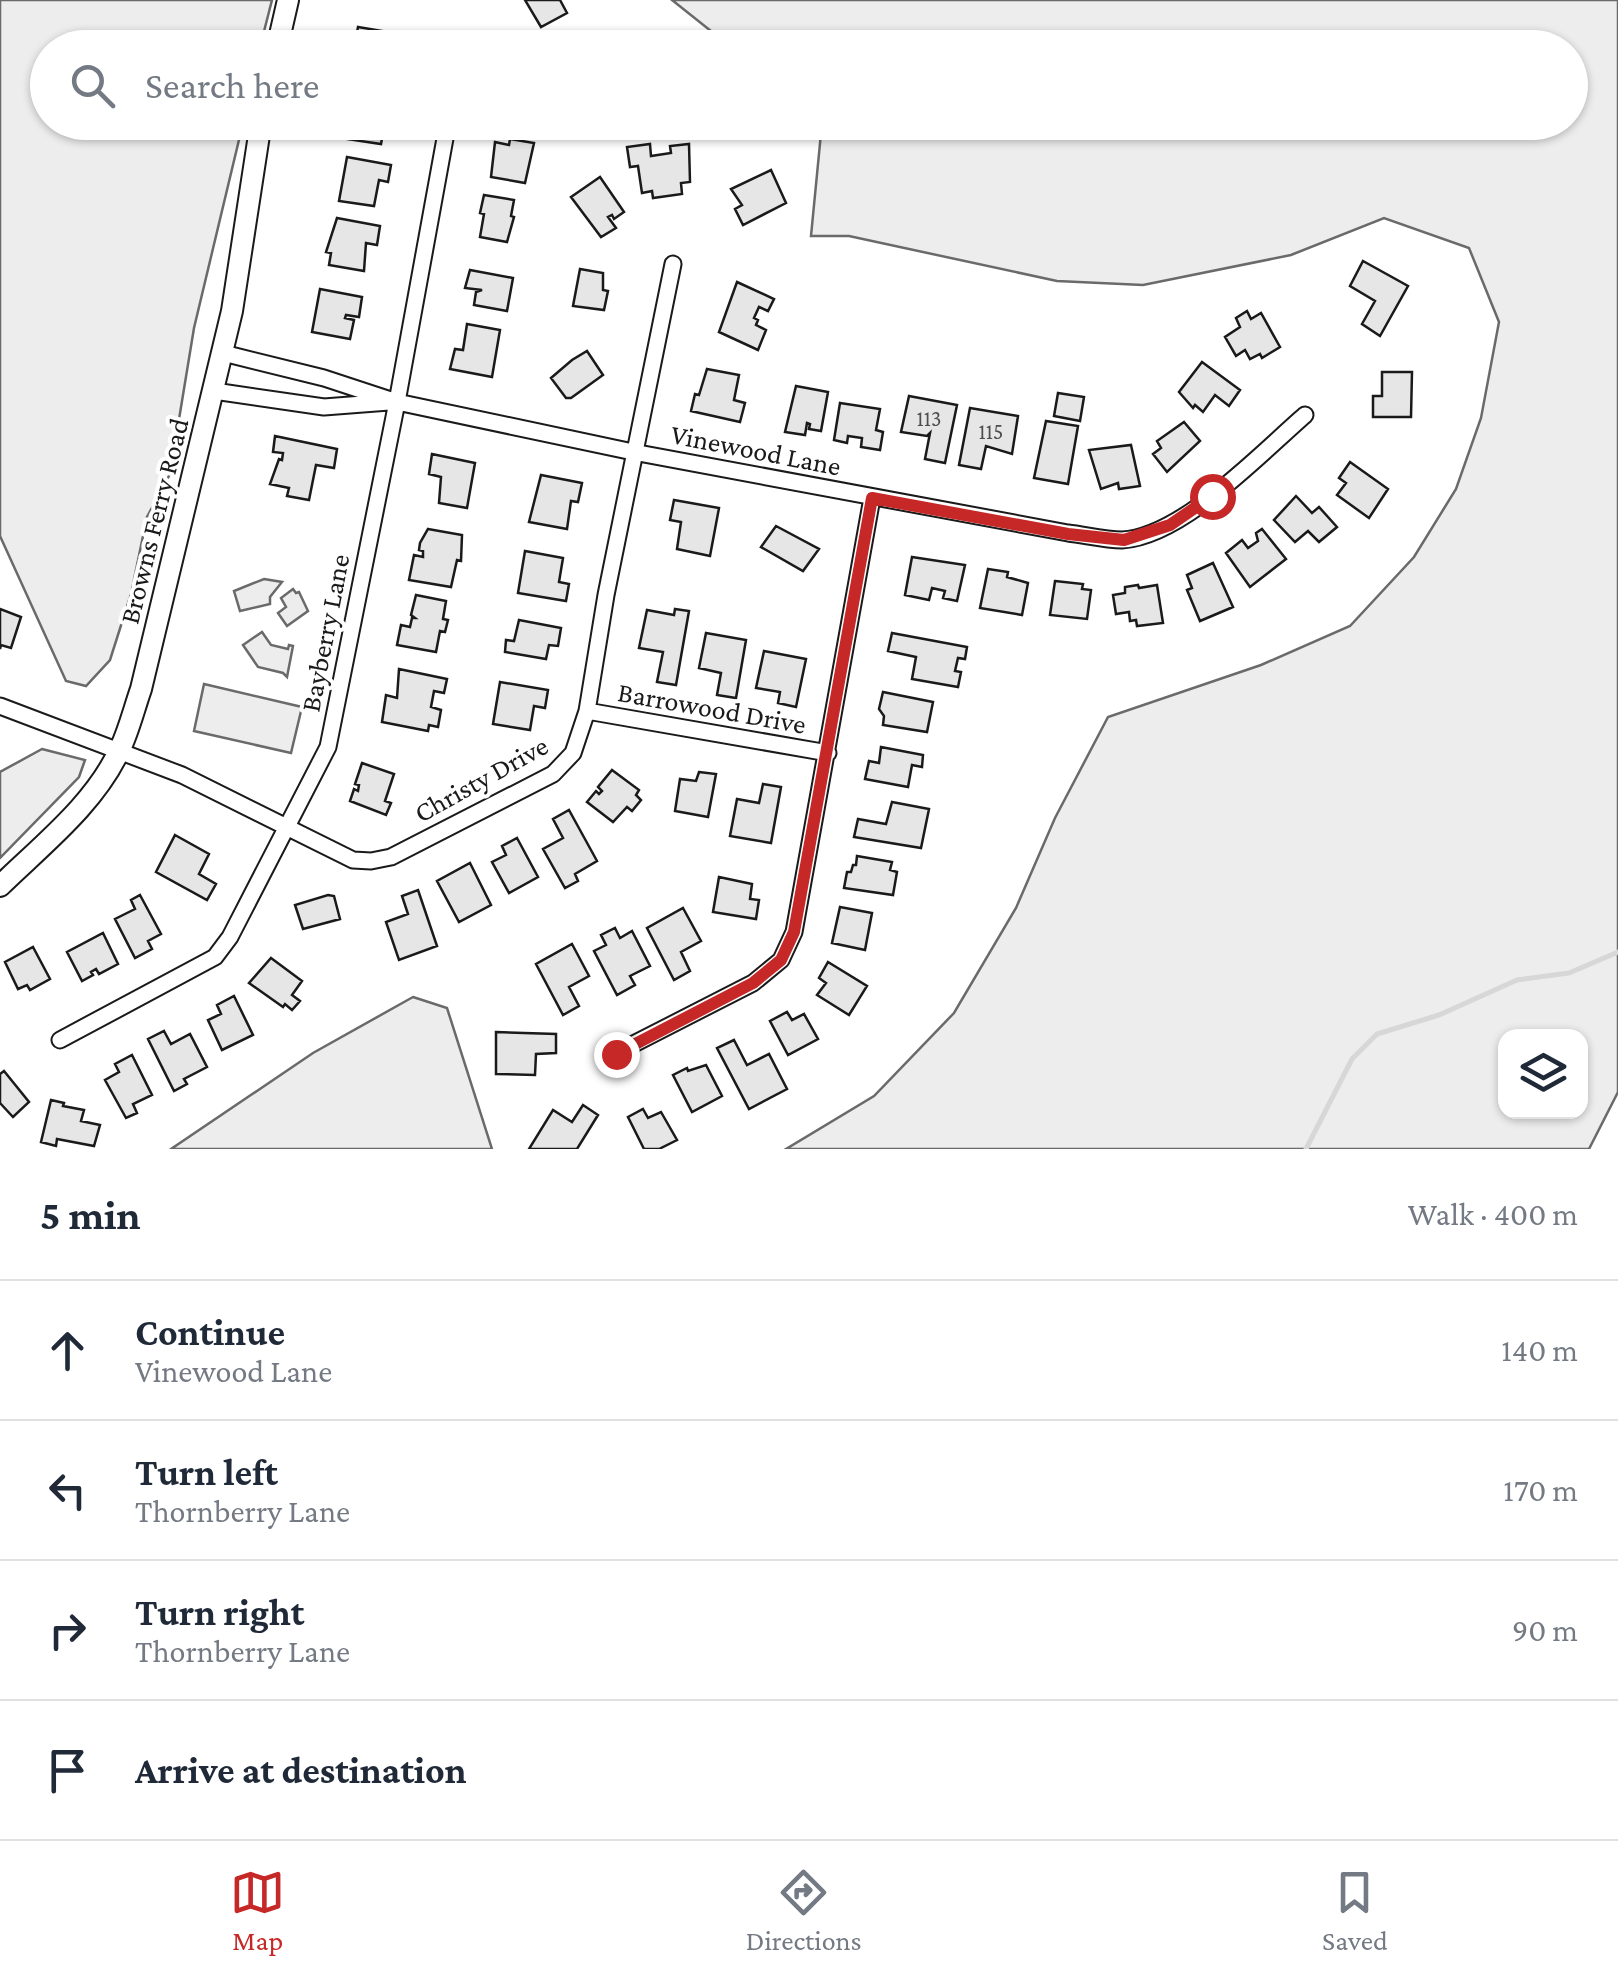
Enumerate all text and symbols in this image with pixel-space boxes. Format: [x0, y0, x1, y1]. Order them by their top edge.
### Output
search box [30, 30, 1588, 140]
icon: search [65, 58, 120, 113]
text: Search here [145, 64, 319, 106]
house number: 113 [916, 406, 942, 431]
street label: Browns Ferry Road [113, 415, 195, 627]
street label: Vinewood Lane [668, 418, 844, 482]
house number: 115 [979, 419, 1004, 444]
route start [1190, 474, 1236, 520]
street label: Bayberry Lane [295, 552, 355, 714]
street label: Barrowood Drive [616, 676, 808, 740]
street label: Christy Drive [409, 730, 553, 828]
map controls [1498, 1029, 1588, 1119]
button: layers [1498, 1029, 1588, 1119]
route end [594, 1032, 640, 1078]
text: 5 min [40, 1191, 141, 1238]
text: Walk · 400 m [1408, 1196, 1578, 1232]
text: Continue [135, 1311, 285, 1353]
icon: ahead [40, 1323, 95, 1378]
text: 140 m [1501, 1332, 1578, 1368]
text: Vinewood Lane [135, 1353, 332, 1389]
text: Turn left [135, 1451, 278, 1493]
icon: left [40, 1463, 95, 1518]
text: 170 m [1503, 1472, 1578, 1508]
text: Thornberry Lane [135, 1493, 350, 1529]
text: Turn right [135, 1591, 304, 1633]
icon: right [40, 1603, 95, 1658]
text: 90 m [1512, 1612, 1578, 1648]
text: Thornberry Lane [135, 1633, 350, 1669]
icon: arrive [40, 1743, 95, 1798]
text: Arrive at destination [135, 1749, 467, 1791]
tab: Map [230, 1865, 285, 1956]
tab: Directions [746, 1865, 862, 1956]
tab: Saved [1322, 1865, 1388, 1956]

